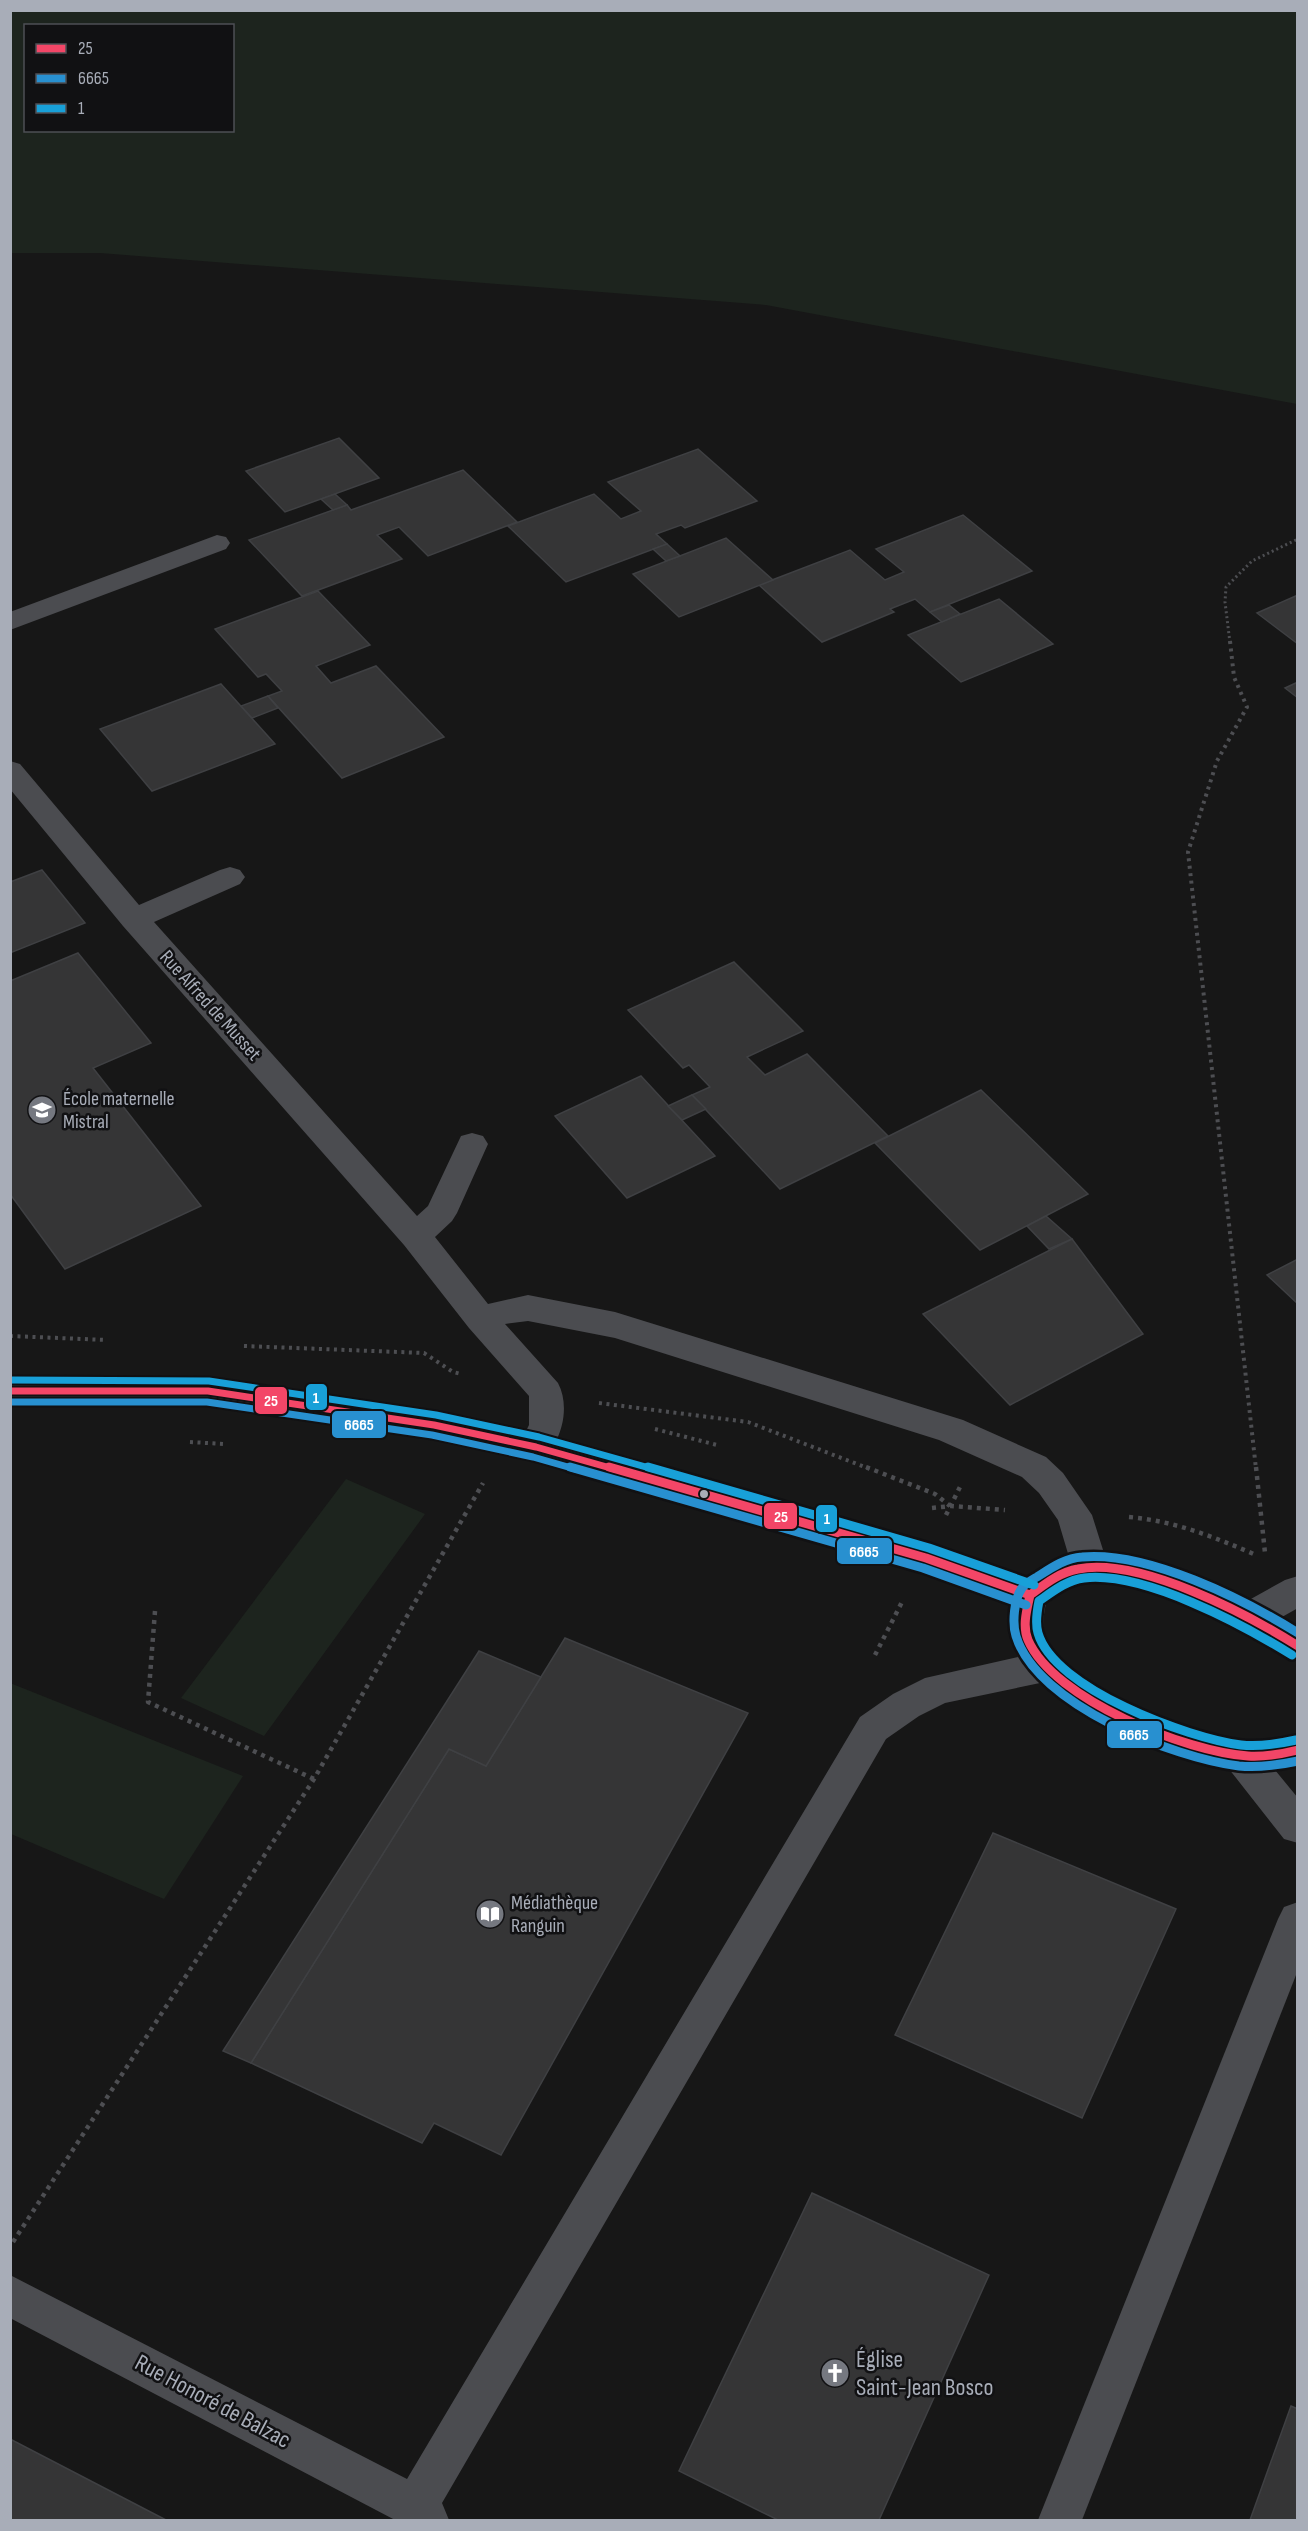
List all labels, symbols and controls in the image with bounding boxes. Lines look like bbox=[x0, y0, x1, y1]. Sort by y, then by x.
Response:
legend bbox=[24, 24, 234, 132]
text: 25 bbox=[78, 38, 93, 59]
text: 6665 bbox=[78, 68, 109, 89]
text: 1 bbox=[78, 98, 85, 119]
street label: Rue Alfred de Musset bbox=[154, 946, 266, 1066]
place label: École maternelle Mistral bbox=[63, 1087, 175, 1134]
school or university icon: École maternelle Mistral bbox=[26, 1094, 58, 1126]
line badge: 1 bbox=[305, 1383, 328, 1411]
line badge: 25 bbox=[254, 1386, 288, 1415]
text: 1 bbox=[313, 1389, 320, 1408]
text: 25 bbox=[264, 1392, 278, 1411]
line badge: 6665 bbox=[331, 1410, 387, 1439]
text: 6665 bbox=[344, 1416, 374, 1435]
unlabelled marker bbox=[698, 1488, 710, 1500]
line badge: 25 bbox=[763, 1502, 798, 1530]
line badge: 1 bbox=[815, 1504, 838, 1533]
text: 25 bbox=[774, 1508, 788, 1527]
text: 1 bbox=[824, 1510, 831, 1529]
line badge: 6665 bbox=[836, 1537, 893, 1565]
text: 6665 bbox=[849, 1543, 879, 1562]
line badge: 6665 bbox=[1106, 1720, 1163, 1749]
text: 6665 bbox=[1119, 1726, 1149, 1745]
place label: Médiathèque Ranguin bbox=[511, 1891, 598, 1938]
library icon: Médiathèque Ranguin bbox=[474, 1898, 506, 1930]
place label: Église Saint-Jean Bosco bbox=[856, 2345, 994, 2402]
street label: Rue Honoré de Balzac bbox=[130, 2348, 296, 2455]
church icon: Église Saint-Jean Bosco bbox=[819, 2357, 851, 2389]

